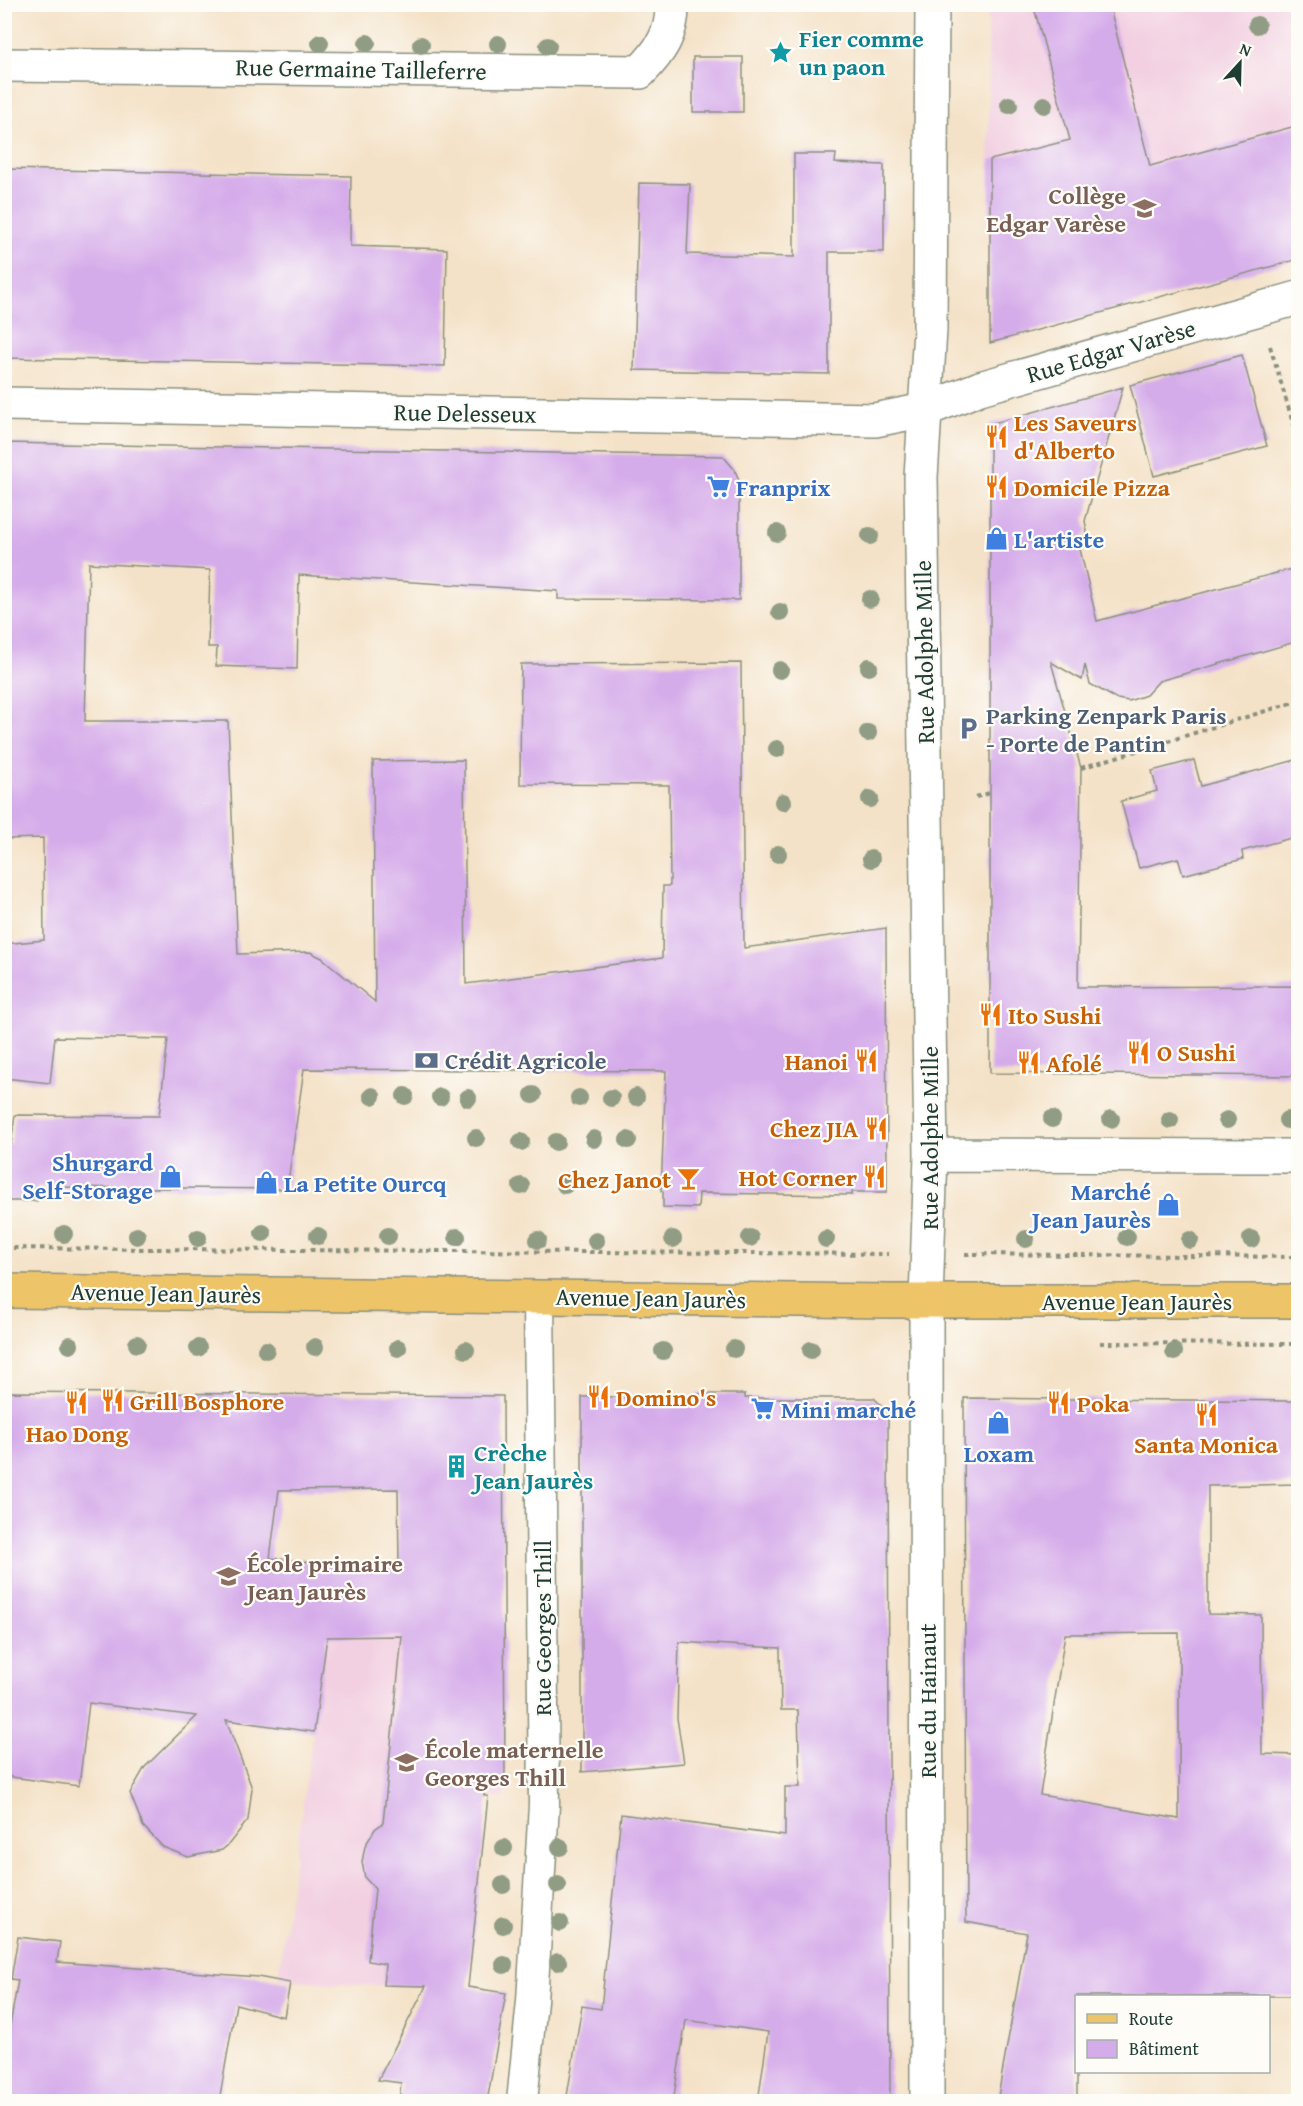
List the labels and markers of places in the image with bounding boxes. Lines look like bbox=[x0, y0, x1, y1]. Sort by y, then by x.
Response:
place label: Fier comme un paon bbox=[799, 21, 924, 84]
place icon: Fier comme un paon bbox=[768, 39, 794, 65]
place label: Collège Edgar Varèse bbox=[986, 178, 1126, 241]
school or university icon: Collège Edgar Varèse bbox=[1131, 196, 1157, 222]
place label: Les Saveurs d'Alberto bbox=[1014, 405, 1137, 468]
restaurant icon: Les Saveurs d'Alberto bbox=[983, 423, 1009, 449]
place label: Franprix bbox=[736, 470, 831, 505]
place label: Domicile Pizza bbox=[1014, 470, 1171, 505]
supermarket icon: Franprix bbox=[705, 474, 731, 500]
restaurant icon: Domicile Pizza bbox=[983, 474, 1009, 500]
place label: L'artiste bbox=[1014, 522, 1104, 557]
shop icon: L'artiste bbox=[983, 526, 1009, 552]
place label: Parking Zenpark Paris - Porte de Pantin bbox=[986, 698, 1227, 761]
parking icon: Parking Zenpark Paris - Porte de Pantin bbox=[955, 716, 981, 742]
place label: Ito Sushi bbox=[1008, 998, 1102, 1033]
restaurant icon: Ito Sushi bbox=[977, 1002, 1003, 1028]
place label: O Sushi bbox=[1157, 1035, 1236, 1070]
restaurant icon: O Sushi bbox=[1126, 1039, 1152, 1065]
place label: Crédit Agricole bbox=[445, 1043, 607, 1078]
place label: Hanoi bbox=[785, 1044, 848, 1079]
place label: Afolé bbox=[1046, 1046, 1102, 1081]
bank icon: Crédit Agricole bbox=[414, 1047, 440, 1073]
restaurant icon: Hanoi bbox=[853, 1048, 879, 1074]
restaurant icon: Afolé bbox=[1015, 1050, 1041, 1076]
place label: Chez JIA bbox=[770, 1111, 859, 1146]
restaurant icon: Chez JIA bbox=[863, 1115, 889, 1141]
place label: Shurgard Self-Storage bbox=[22, 1145, 153, 1208]
place label: Hot Corner bbox=[739, 1160, 857, 1195]
place label: Chez Janot bbox=[558, 1162, 671, 1197]
shop icon: Shurgard Self-Storage bbox=[158, 1163, 184, 1189]
restaurant icon: Hot Corner bbox=[862, 1164, 888, 1190]
place label: La Petite Ourcq bbox=[284, 1166, 447, 1201]
bar icon: Chez Janot bbox=[676, 1166, 702, 1192]
shop icon: La Petite Ourcq bbox=[253, 1170, 279, 1196]
place label: Marché Jean Jaurès bbox=[1028, 1174, 1151, 1237]
shop icon: Marché Jean Jaurès bbox=[1156, 1192, 1182, 1218]
place label: Domino's bbox=[616, 1380, 716, 1415]
place label: Grill Bosphore bbox=[130, 1384, 284, 1419]
restaurant icon: Domino's bbox=[585, 1384, 611, 1410]
place label: Poka bbox=[1077, 1386, 1130, 1421]
restaurant icon: Grill Bosphore bbox=[99, 1388, 125, 1414]
restaurant icon: Hao Dong bbox=[64, 1390, 90, 1416]
restaurant icon: Poka bbox=[1046, 1390, 1072, 1416]
place label: Mini marché bbox=[781, 1392, 916, 1427]
supermarket icon: Mini marché bbox=[750, 1396, 776, 1422]
restaurant icon: Santa Monica bbox=[1193, 1401, 1219, 1427]
shop icon: Loxam bbox=[986, 1410, 1012, 1436]
place label: Hao Dong bbox=[26, 1416, 128, 1451]
place label: Santa Monica bbox=[1134, 1427, 1279, 1462]
place label: Crèche Jean Jaurès bbox=[470, 1435, 593, 1498]
place label: Loxam bbox=[964, 1436, 1035, 1471]
building icon: Crèche Jean Jaurès bbox=[443, 1453, 469, 1479]
place label: École primaire Jean Jaurès bbox=[243, 1546, 403, 1609]
school or university icon: École primaire Jean Jaurès bbox=[216, 1564, 242, 1590]
place label: École maternelle Georges Thill bbox=[425, 1732, 604, 1795]
school or university icon: École maternelle Georges Thill bbox=[394, 1750, 420, 1776]

